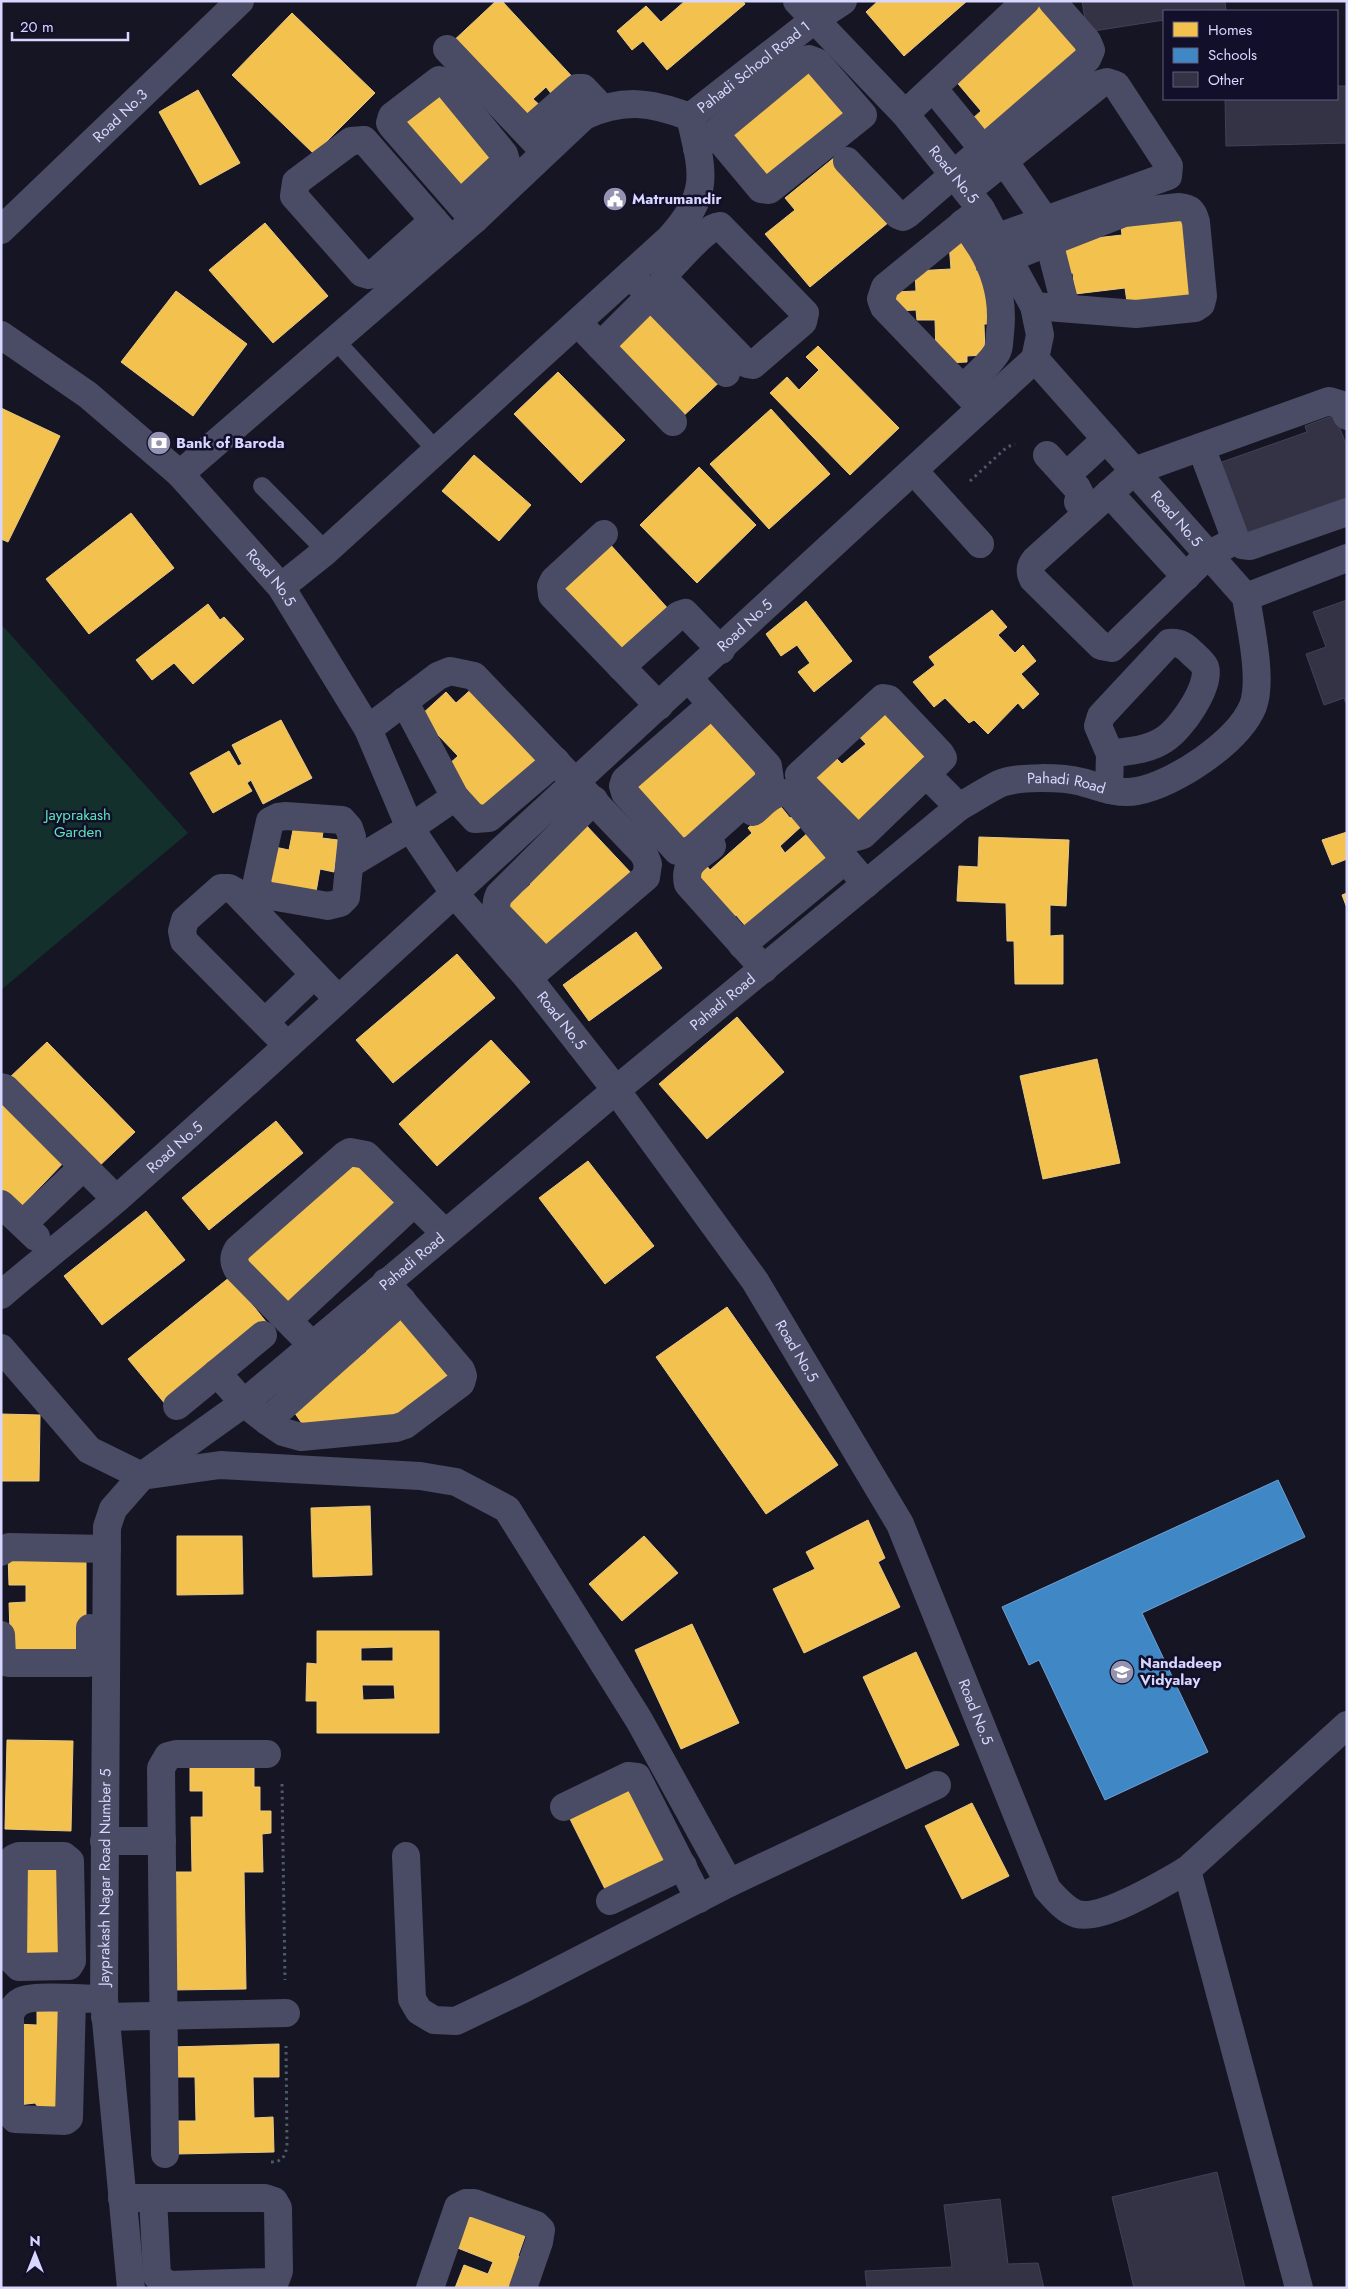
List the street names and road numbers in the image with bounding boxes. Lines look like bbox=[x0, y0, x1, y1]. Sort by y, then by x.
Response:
street label: Pahadi School Road 1 bbox=[693, 16, 815, 118]
street label: Road No.3 bbox=[88, 84, 153, 148]
street label: Road No.5 bbox=[923, 141, 984, 208]
street label: Road No.5 bbox=[1145, 486, 1208, 552]
street label: Road No.5 bbox=[241, 544, 301, 611]
street label: Road No.5 bbox=[712, 594, 778, 657]
street label: Pahadi Road bbox=[1026, 767, 1108, 800]
street label: Pahadi Road bbox=[685, 968, 760, 1036]
street label: Road No.5 bbox=[532, 987, 591, 1055]
street label: Road No.5 bbox=[142, 1116, 208, 1179]
street label: Pahadi Road bbox=[374, 1228, 449, 1296]
street label: Road No.5 bbox=[770, 1316, 824, 1386]
street label: Road No.5 bbox=[953, 1676, 999, 1748]
street label: Jayprakash Nagar Road Number 5 bbox=[93, 1768, 116, 1988]

